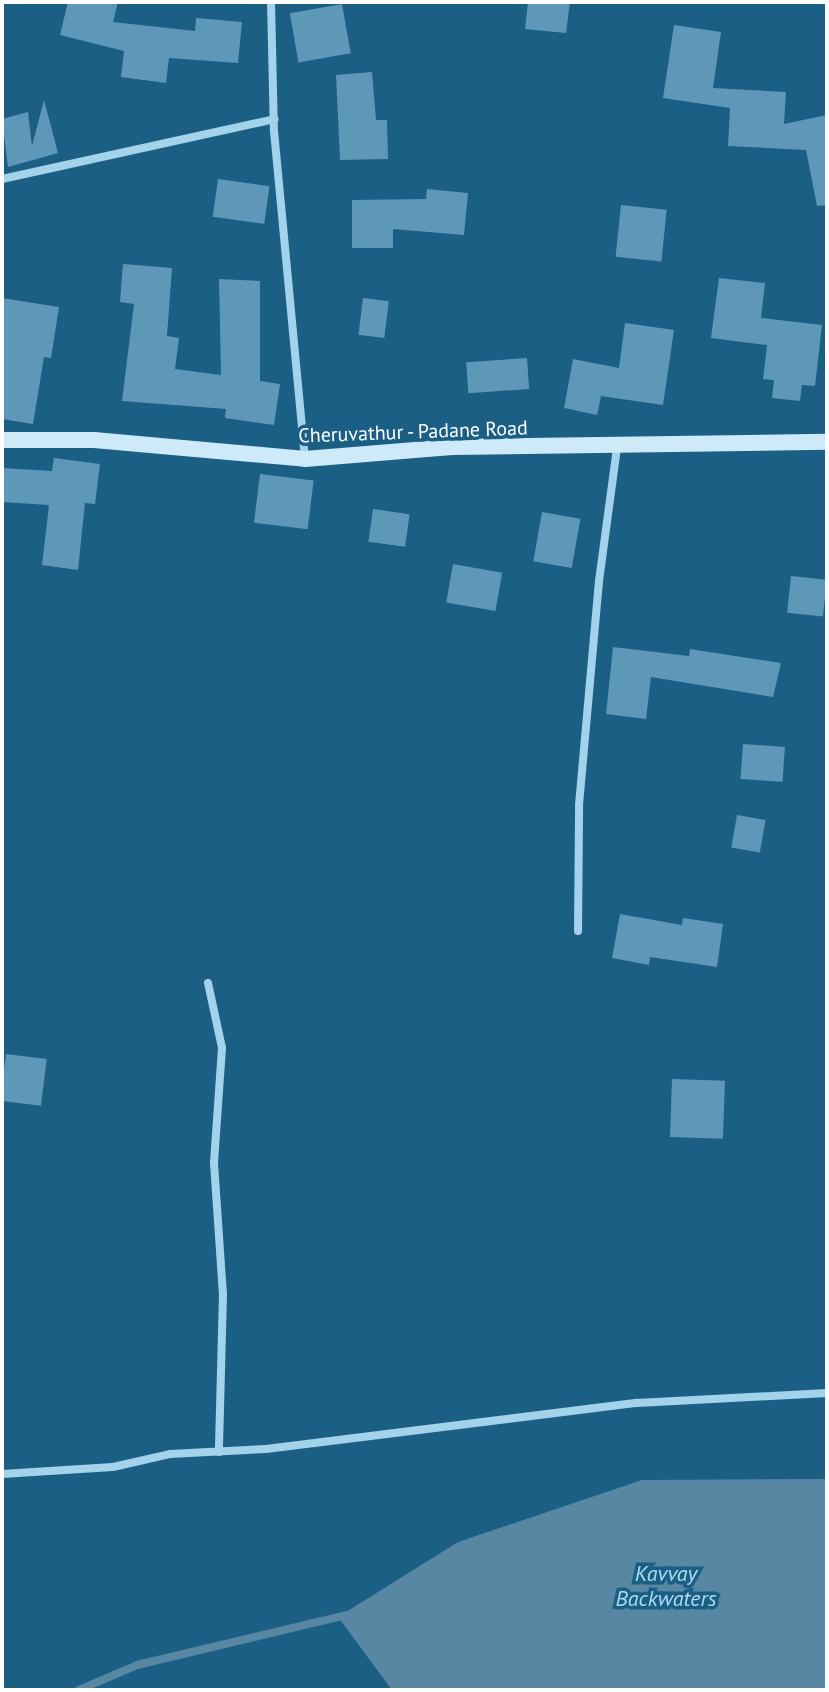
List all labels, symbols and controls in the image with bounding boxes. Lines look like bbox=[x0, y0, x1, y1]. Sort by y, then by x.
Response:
street label: Cheruvathur - Padane Road bbox=[296, 416, 530, 448]
water label: Kavvay Backwaters bbox=[616, 1560, 716, 1612]

